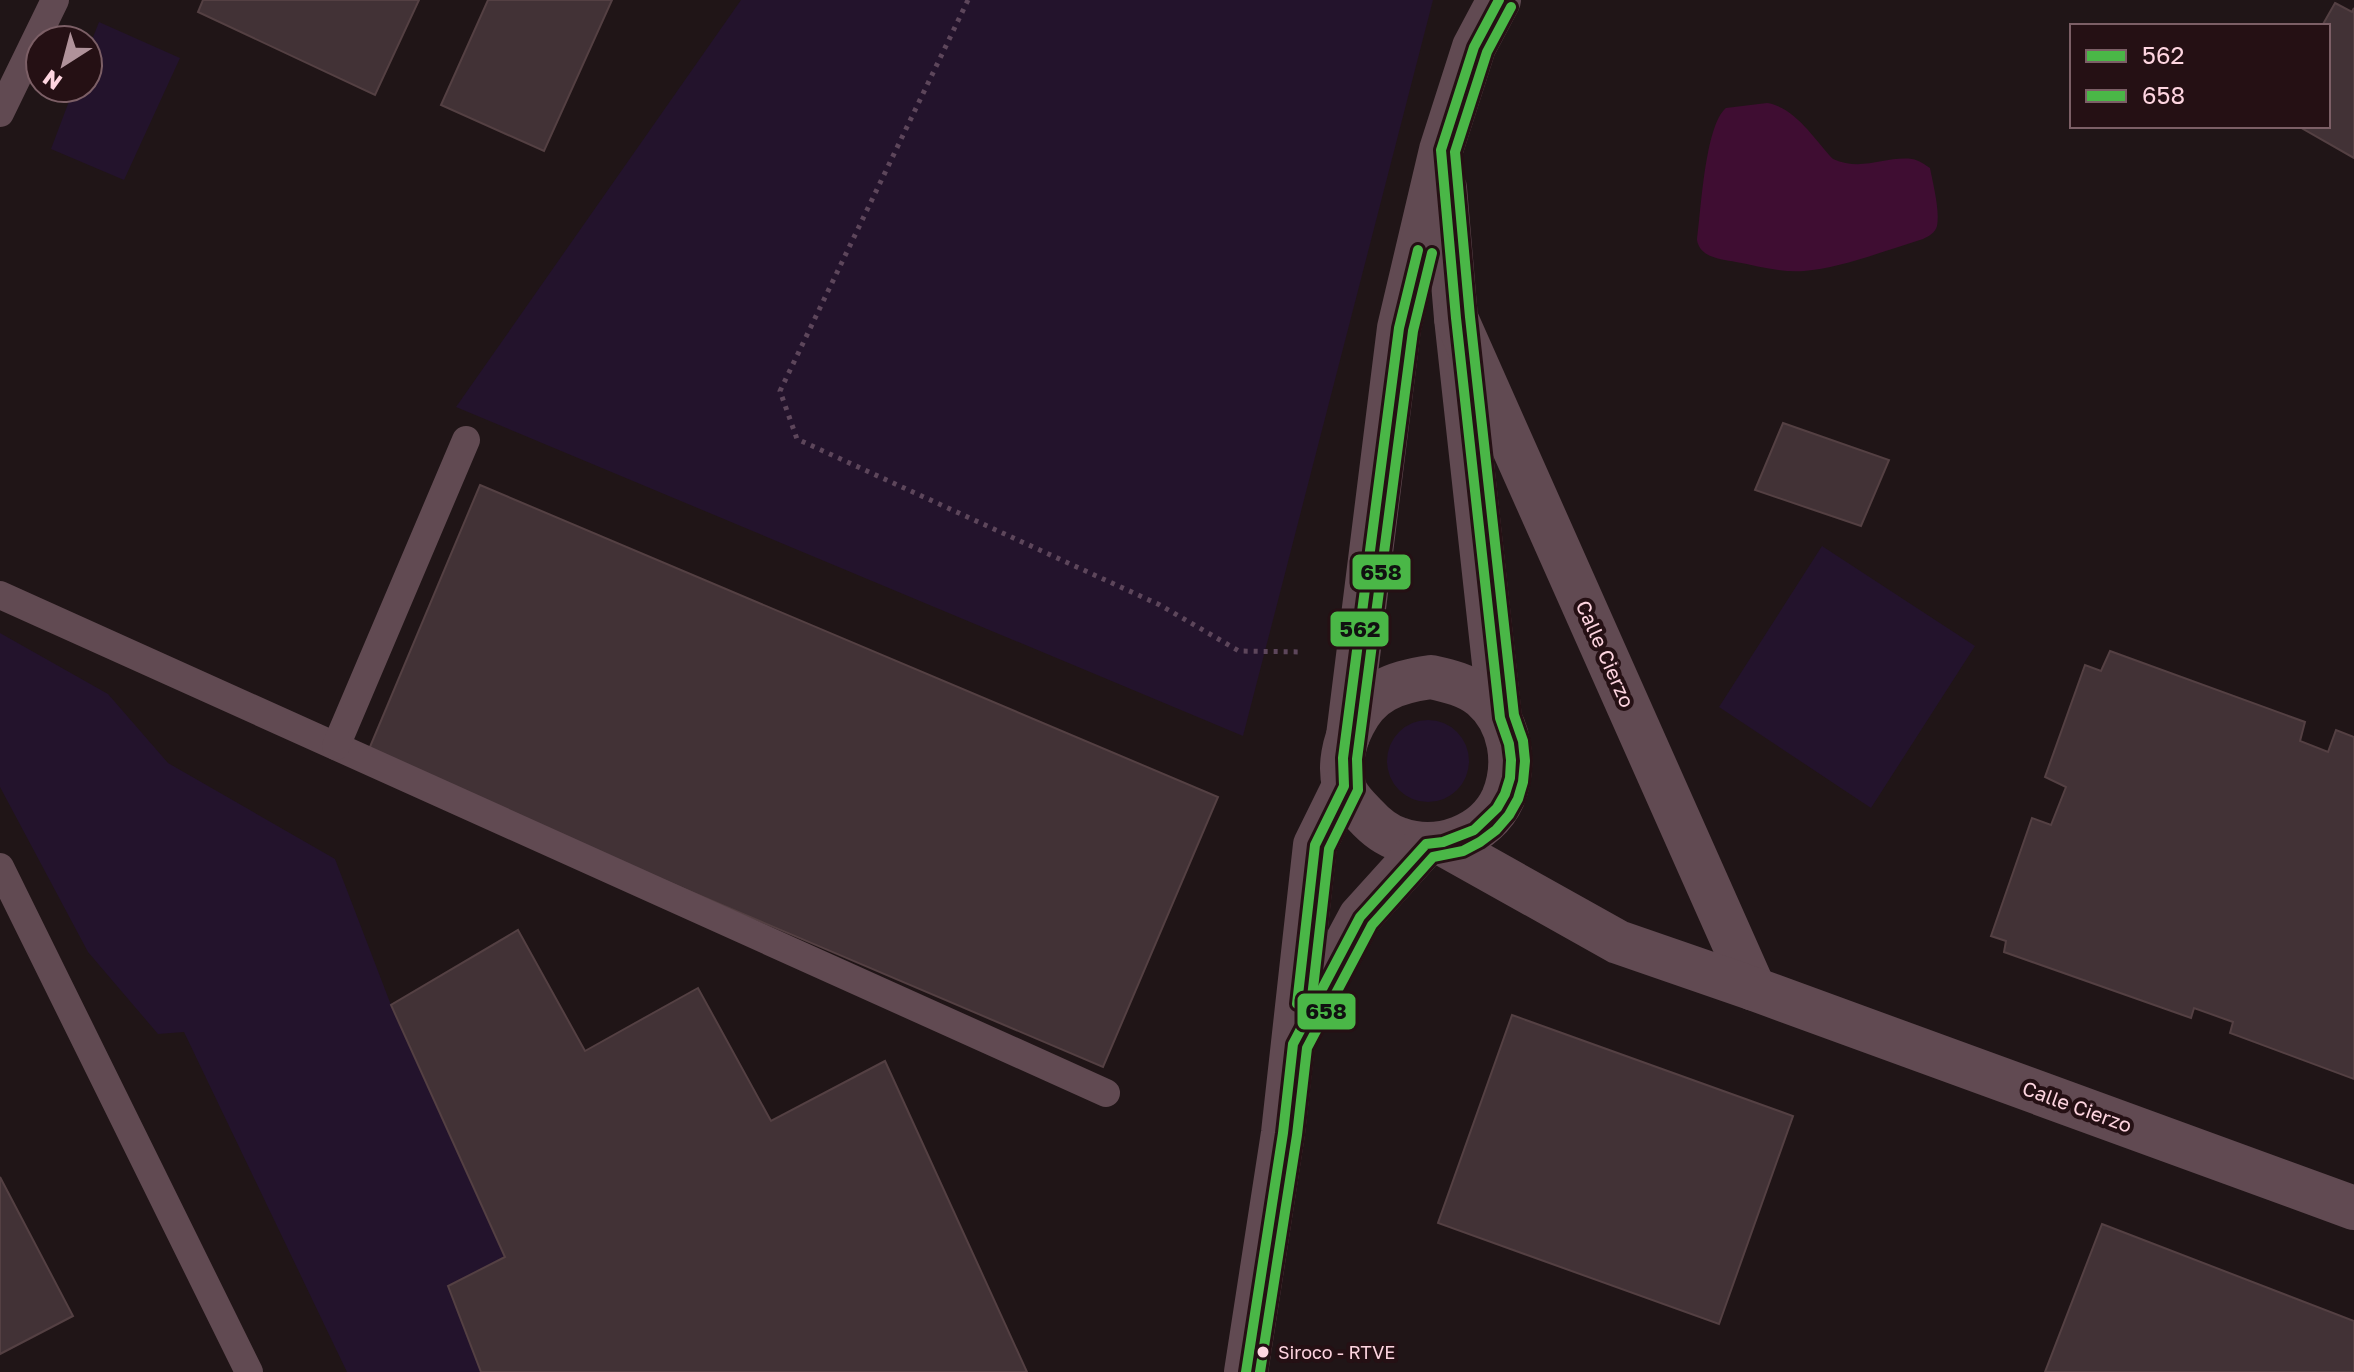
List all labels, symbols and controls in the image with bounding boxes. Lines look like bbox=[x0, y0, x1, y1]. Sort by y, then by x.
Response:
north arrow bbox=[24, 24, 104, 104]
legend bbox=[2070, 24, 2330, 128]
text: 562 bbox=[2142, 40, 2184, 69]
text: N bbox=[37, 65, 67, 96]
text: 658 bbox=[2142, 80, 2185, 109]
line badge: 658 bbox=[1351, 553, 1412, 591]
text: 658 bbox=[1360, 558, 1402, 585]
street label: Calle Cierzo bbox=[1572, 596, 1640, 711]
line badge: 562 bbox=[1329, 610, 1390, 648]
text: 562 bbox=[1340, 615, 1380, 642]
line badge: 658 bbox=[1296, 992, 1357, 1031]
text: 658 bbox=[1305, 997, 1347, 1024]
street label: Calle Cierzo bbox=[2019, 1075, 2135, 1137]
place label: Siroco - RTVE bbox=[1278, 1341, 1395, 1363]
marker: Siroco - RTVE bbox=[1255, 1344, 1271, 1360]

